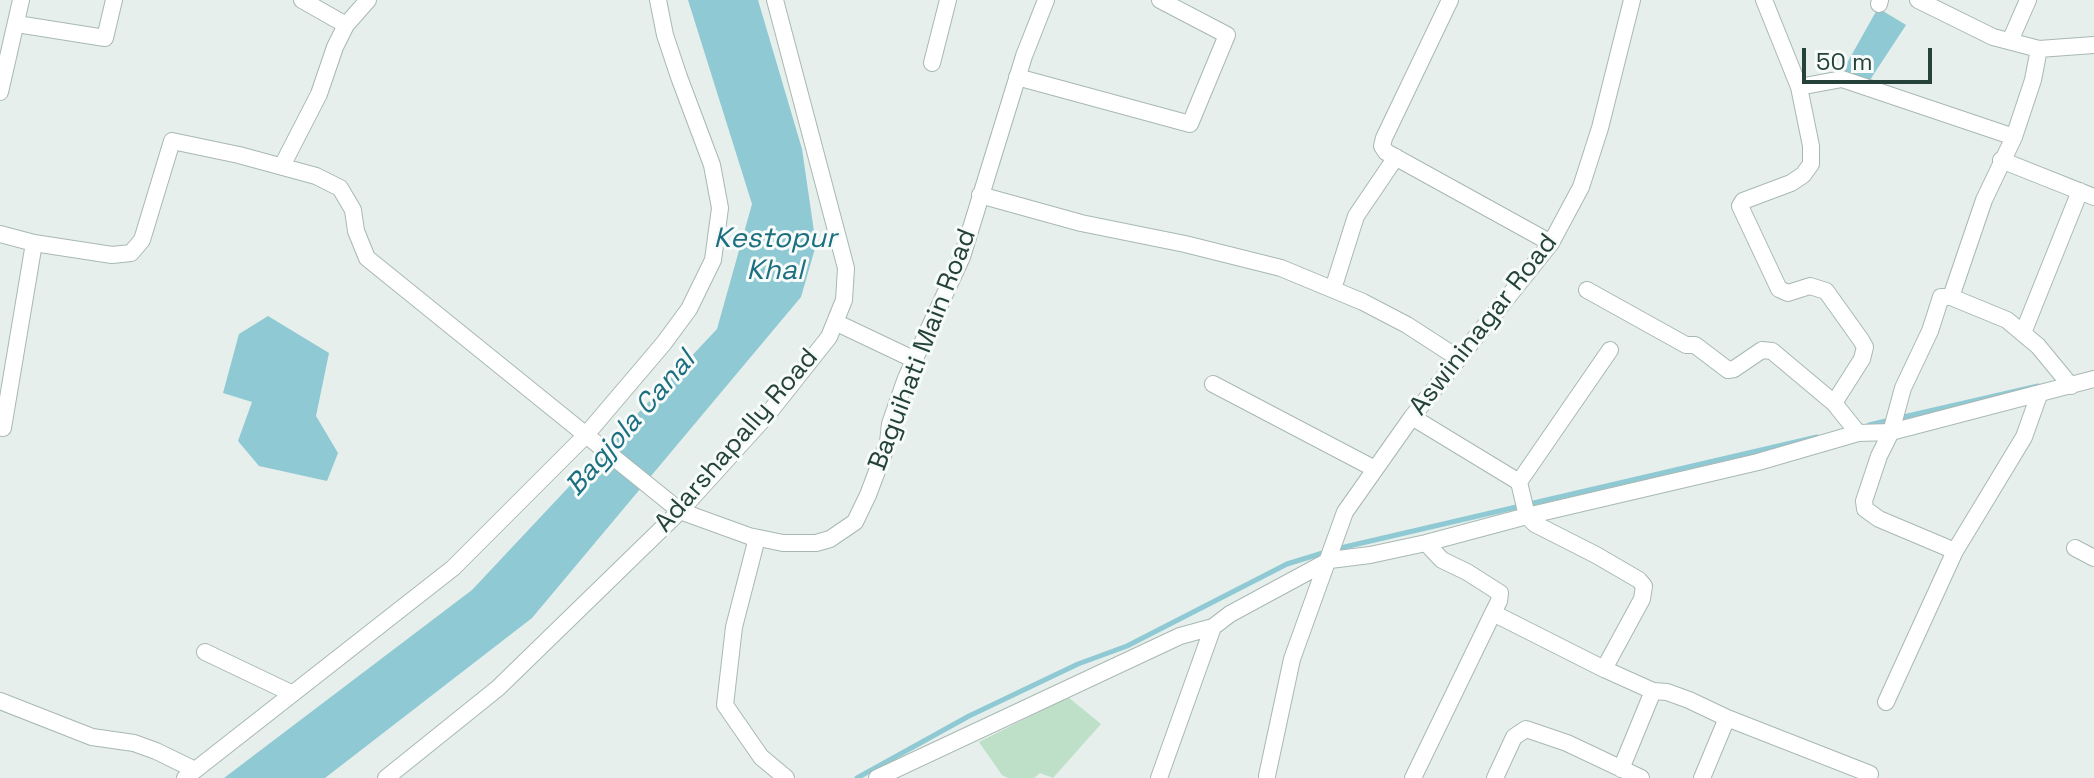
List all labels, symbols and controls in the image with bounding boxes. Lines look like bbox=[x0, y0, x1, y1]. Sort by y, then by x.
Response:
scale bar bbox=[1806, 32, 1936, 82]
text: 50 m bbox=[1816, 46, 1873, 77]
water label: Kestopur Khal bbox=[714, 222, 836, 288]
street label: Baguihati Main Road bbox=[863, 225, 983, 475]
street label: Aswininagar Road bbox=[1403, 228, 1565, 422]
street label: Adarshapally Road bbox=[649, 343, 825, 539]
water label: Bagjola Canal bbox=[559, 345, 703, 503]

